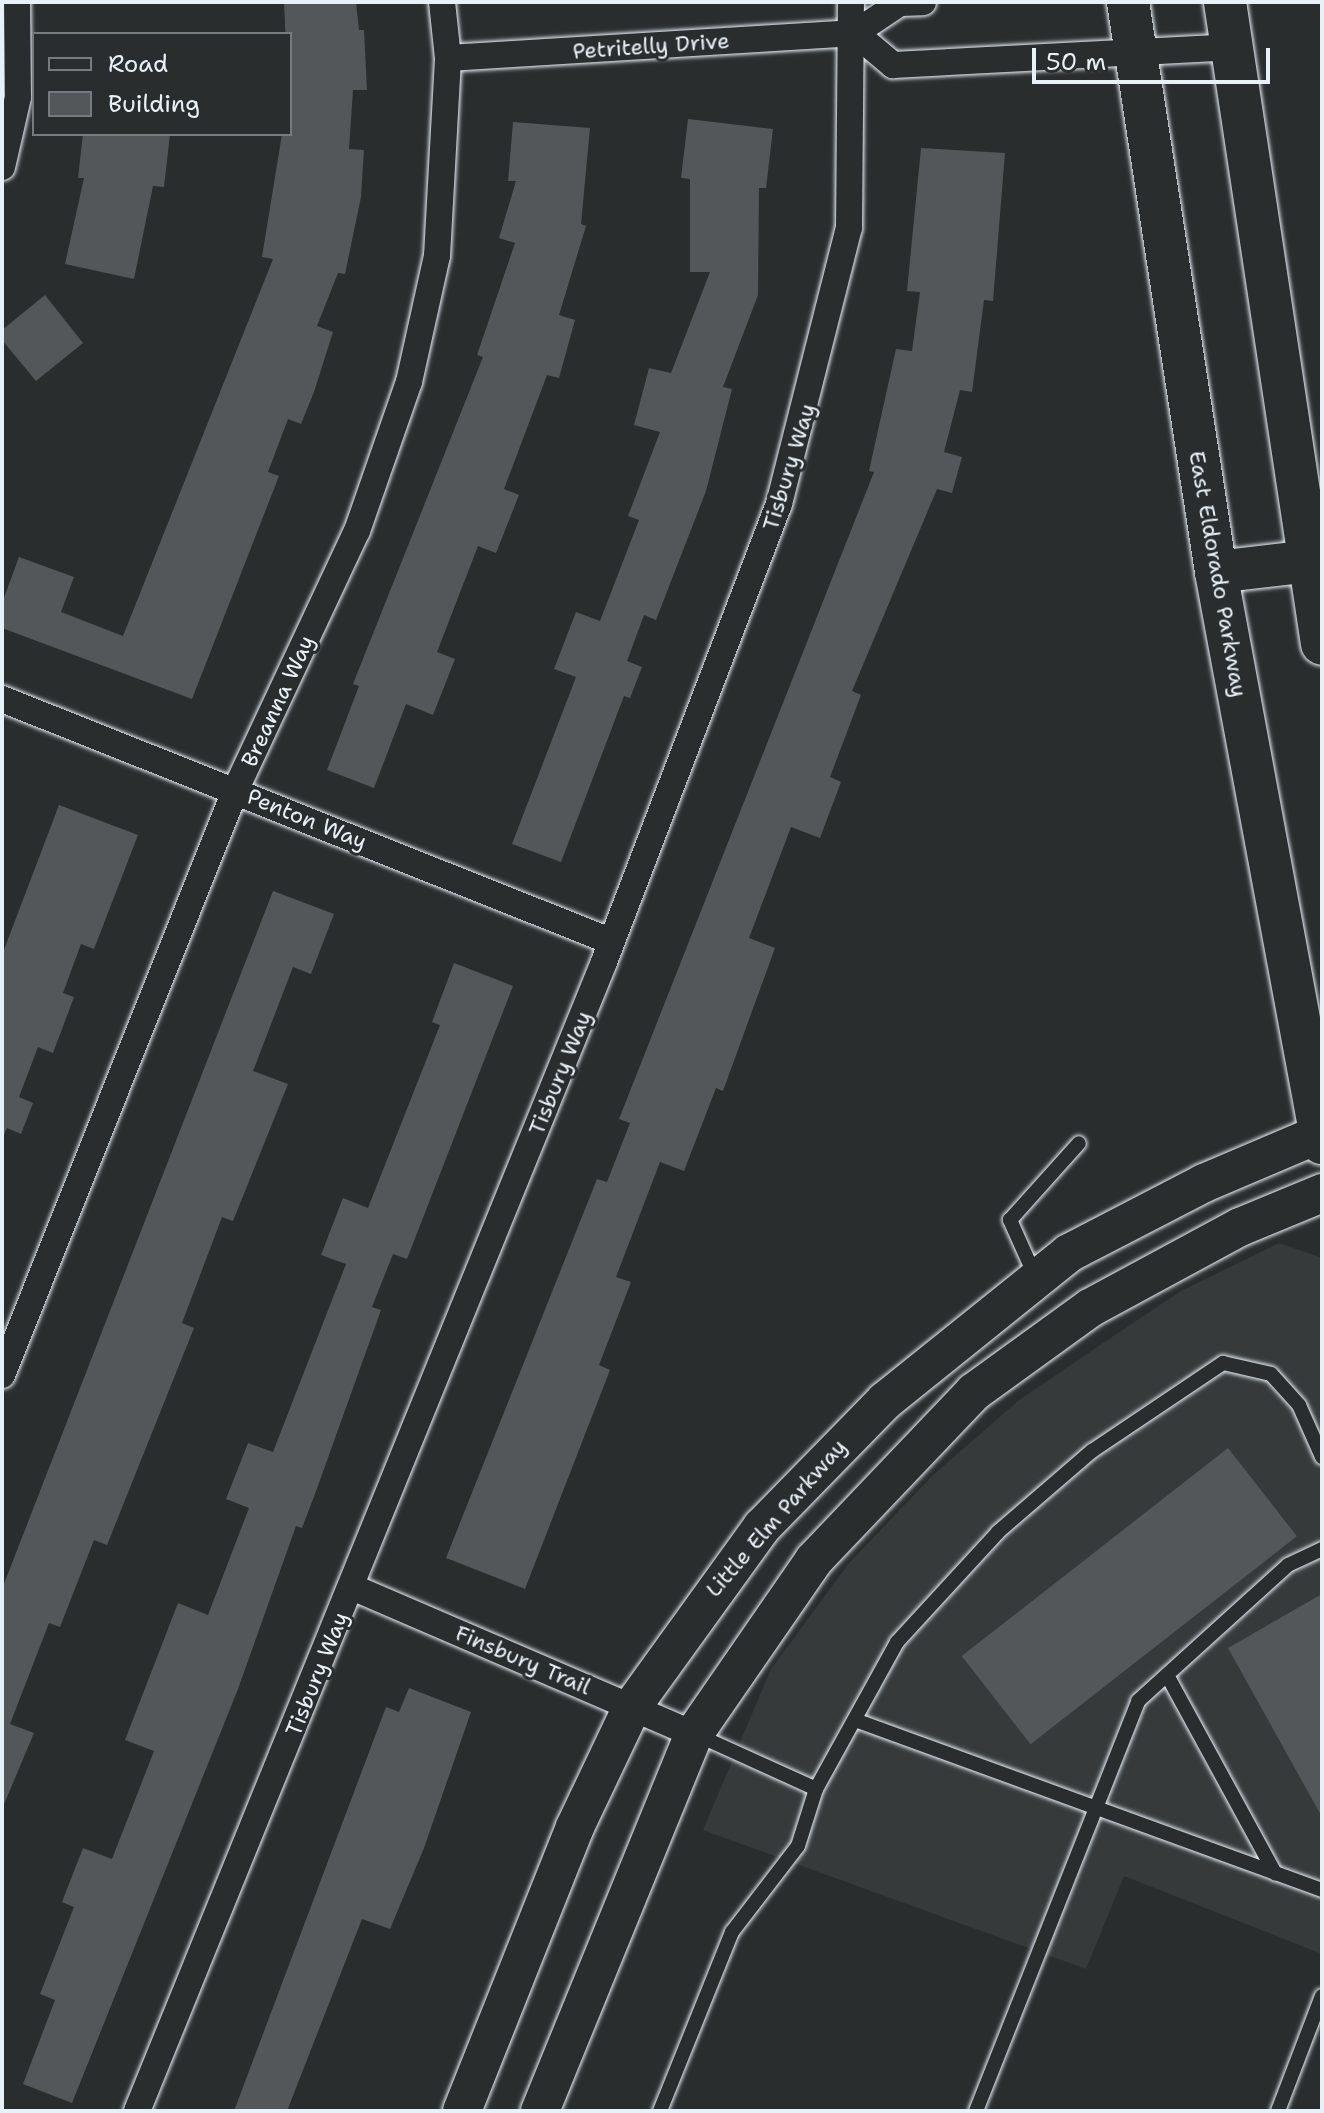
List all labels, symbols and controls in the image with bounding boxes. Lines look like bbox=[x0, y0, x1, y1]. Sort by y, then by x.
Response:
street label: Petritelly Drive bbox=[572, 27, 730, 65]
legend bbox=[32, 32, 292, 136]
scale bar bbox=[1036, 32, 1274, 82]
text: 50 m bbox=[1046, 46, 1106, 78]
text: Road bbox=[108, 48, 168, 80]
text: Building bbox=[108, 88, 200, 120]
street label: Tisbury Way bbox=[757, 400, 821, 534]
street label: East Eldorado Parkway bbox=[1183, 449, 1253, 699]
street label: Breanna Way bbox=[236, 631, 320, 771]
street label: Penton Way bbox=[243, 783, 371, 855]
street label: Tisbury Way bbox=[523, 1007, 597, 1139]
street label: Little Elm Parkway bbox=[700, 1434, 852, 1602]
street label: Tisbury Way bbox=[280, 1608, 354, 1740]
street label: Finsbury Trail bbox=[451, 1620, 595, 1700]

